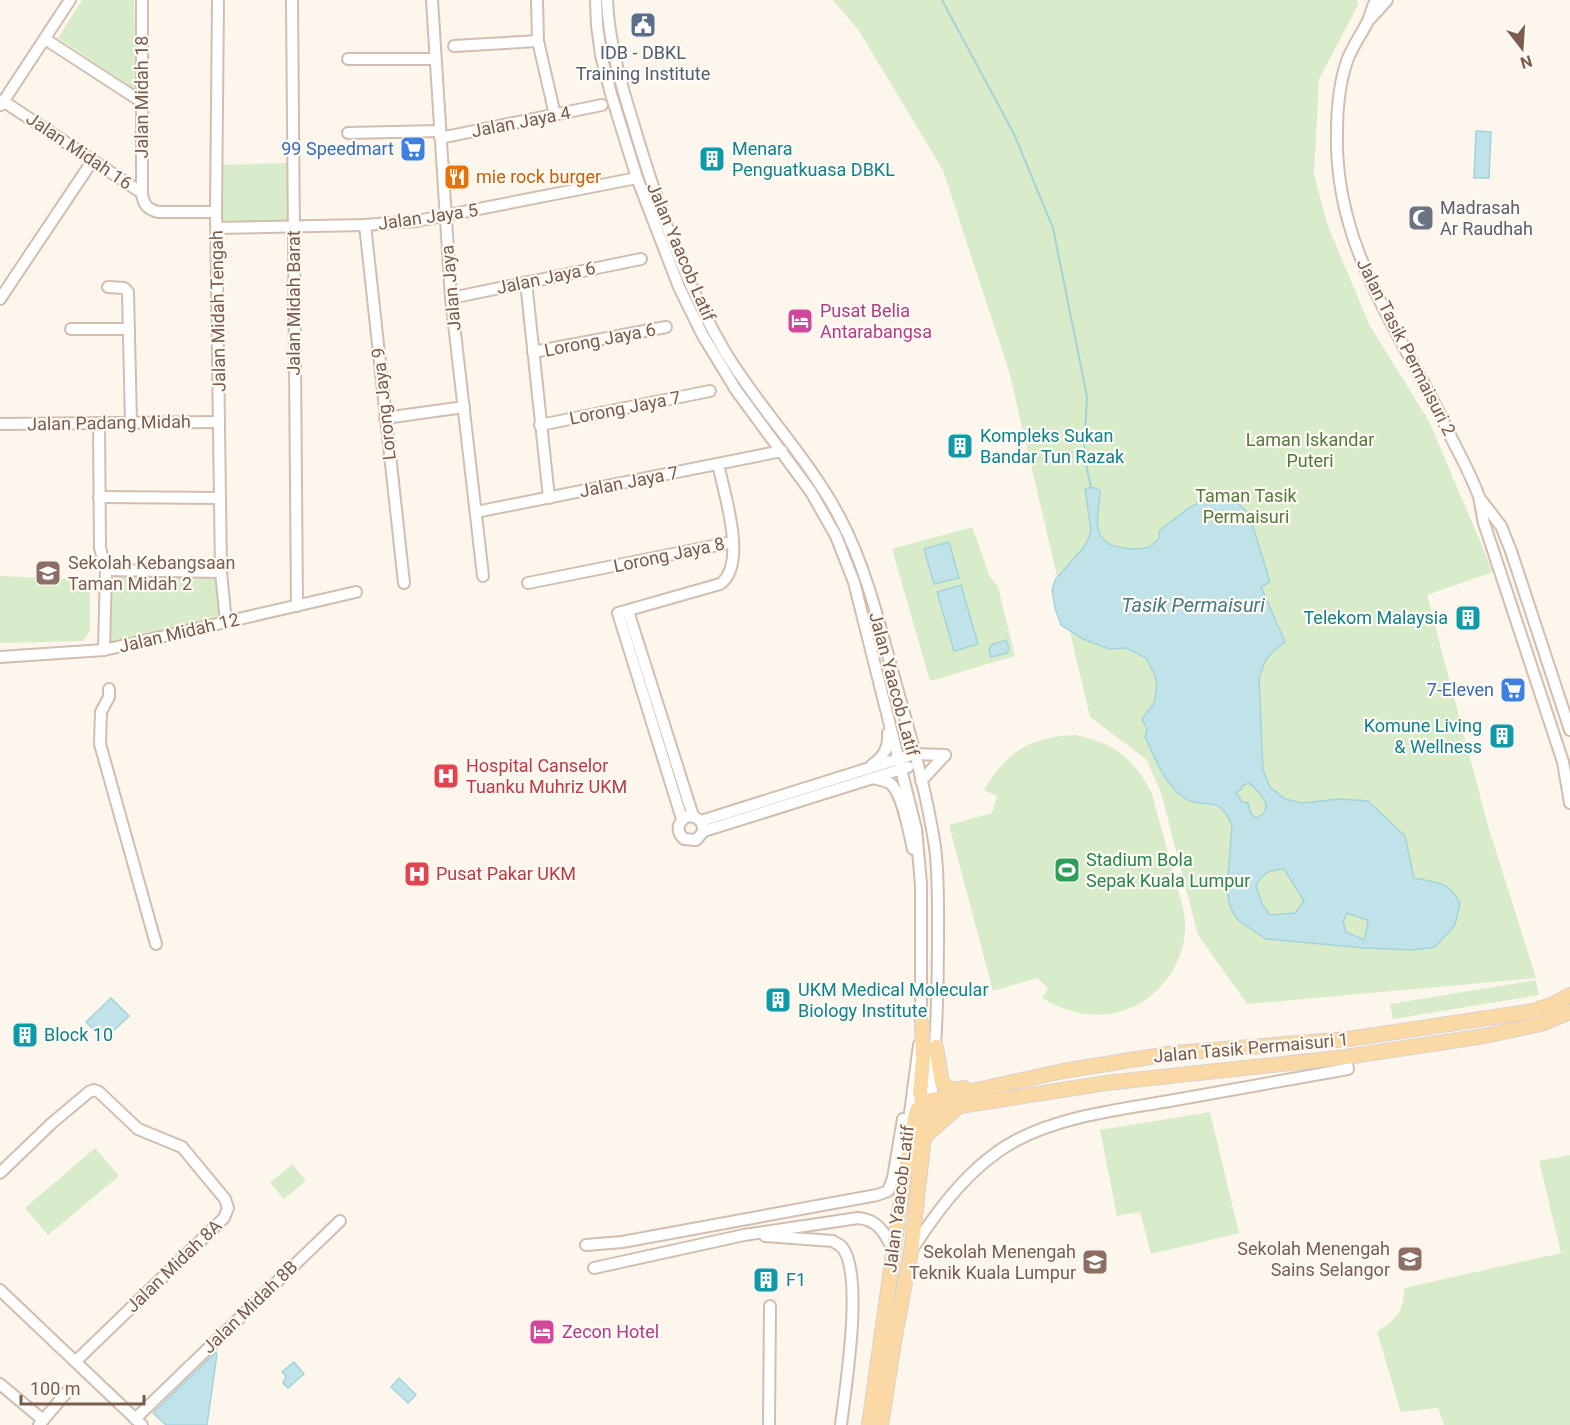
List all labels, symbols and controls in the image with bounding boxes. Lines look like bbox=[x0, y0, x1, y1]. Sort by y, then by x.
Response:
public building icon: IDB - DBKL Training Institute bbox=[628, 10, 658, 40]
north arrow bbox=[1492, 18, 1552, 78]
street label: Jalan Midah 18 bbox=[131, 36, 152, 158]
place label: IDB - DBKL Training Institute bbox=[576, 42, 710, 84]
text: N bbox=[1518, 51, 1534, 73]
street label: Jalan Jaya 4 bbox=[469, 102, 572, 141]
street label: Jalan Midah 16 bbox=[22, 108, 136, 194]
supermarket icon: 99 Speedmart bbox=[398, 134, 428, 164]
place label: 99 Speedmart bbox=[281, 138, 394, 159]
place label: Menara Penguatkuasa DBKL bbox=[732, 138, 895, 180]
building icon: Menara Penguatkuasa DBKL bbox=[697, 144, 727, 174]
restaurant icon: mie rock burger bbox=[442, 162, 472, 192]
place label: mie rock burger bbox=[476, 166, 601, 187]
street label: Jalan Yaacob Latif bbox=[643, 179, 720, 325]
place label: Madrasah Ar Raudhah bbox=[1440, 197, 1533, 239]
street label: Jalan Jaya 5 bbox=[377, 199, 479, 234]
mosque icon: Madrasah Ar Raudhah bbox=[1406, 203, 1436, 233]
street label: Jalan Midah Tengah bbox=[206, 230, 229, 392]
street label: Jalan Midah Barat bbox=[283, 230, 304, 376]
street label: Jalan Jaya bbox=[436, 244, 465, 332]
street label: Jalan Tasik Permaisuri 2 bbox=[1353, 255, 1460, 439]
street label: Jalan Jaya 6 bbox=[494, 257, 597, 298]
place label: Pusat Belia Antarabangsa bbox=[820, 300, 932, 342]
hotel icon: Pusat Belia Antarabangsa bbox=[785, 306, 815, 336]
street label: Lorong Jaya 6 bbox=[542, 318, 657, 361]
street label: Lorong Jaya 9 bbox=[367, 347, 400, 461]
street label: Lorong Jaya 7 bbox=[567, 386, 682, 429]
street label: Jalan Padang Midah bbox=[27, 411, 191, 434]
place label: Kompleks Sukan Bandar Tun Razak bbox=[980, 425, 1125, 467]
park label: Laman Iskandar Puteri bbox=[1246, 429, 1374, 471]
building icon: Kompleks Sukan Bandar Tun Razak bbox=[945, 431, 975, 461]
street label: Jalan Jaya 7 bbox=[577, 462, 680, 501]
park label: Taman Tasik Permaisuri bbox=[1195, 485, 1298, 527]
street label: Lorong Jaya 8 bbox=[611, 532, 726, 577]
place label: Sekolah Kebangsaan Taman Midah 2 bbox=[68, 552, 236, 594]
school or university icon: Sekolah Kebangsaan Taman Midah 2 bbox=[33, 558, 63, 588]
water label: Tasik Permaisuri bbox=[1121, 593, 1265, 617]
building icon: Telekom Malaysia bbox=[1453, 603, 1483, 633]
place label: Telekom Malaysia bbox=[1304, 607, 1448, 628]
street label: Jalan Midah 12 bbox=[117, 608, 241, 657]
street label: Jalan Yaacob Latif bbox=[865, 610, 924, 759]
supermarket icon: 7-Eleven bbox=[1498, 675, 1528, 705]
place label: 7-Eleven bbox=[1427, 679, 1494, 700]
place label: Komune Living & Wellness bbox=[1364, 715, 1482, 757]
building icon: Komune Living & Wellness bbox=[1487, 721, 1517, 751]
place label: Hospital Canselor Tuanku Muhriz UKM bbox=[466, 755, 627, 797]
hospital icon: Hospital Canselor Tuanku Muhriz UKM bbox=[431, 761, 461, 791]
place label: Stadium Bola Sepak Kuala Lumpur bbox=[1086, 849, 1250, 891]
sports icon: Stadium Bola Sepak Kuala Lumpur bbox=[1052, 855, 1082, 885]
hospital icon: Pusat Pakar UKM bbox=[402, 859, 432, 889]
place label: Pusat Pakar UKM bbox=[436, 863, 576, 884]
place label: UKM Medical Molecular Biology Institute bbox=[798, 979, 989, 1021]
building icon: UKM Medical Molecular Biology Institute bbox=[763, 985, 793, 1015]
building icon: Block 10 bbox=[10, 1020, 40, 1050]
place label: Block 10 bbox=[44, 1024, 113, 1045]
street label: Jalan Tasik Permaisuri 1 bbox=[1152, 1029, 1349, 1066]
street label: Jalan Yaacob Latif bbox=[879, 1123, 918, 1274]
street label: Jalan Midah 8A bbox=[122, 1215, 226, 1316]
place label: Sekolah Menengah Sains Selangor bbox=[1237, 1238, 1390, 1280]
place label: Sekolah Menengah Teknik Kuala Lumpur bbox=[909, 1241, 1076, 1283]
school or university icon: Sekolah Menengah Sains Selangor bbox=[1395, 1244, 1425, 1274]
school or university icon: Sekolah Menengah Teknik Kuala Lumpur bbox=[1080, 1247, 1110, 1277]
street label: Jalan Midah 8B bbox=[198, 1256, 302, 1357]
building icon: F1 bbox=[751, 1265, 781, 1295]
place label: F1 bbox=[786, 1269, 806, 1290]
hotel icon: Zecon Hotel bbox=[527, 1317, 557, 1347]
place label: Zecon Hotel bbox=[562, 1321, 659, 1342]
scale bar bbox=[21, 1368, 144, 1406]
text: 100 m bbox=[30, 1378, 81, 1399]

